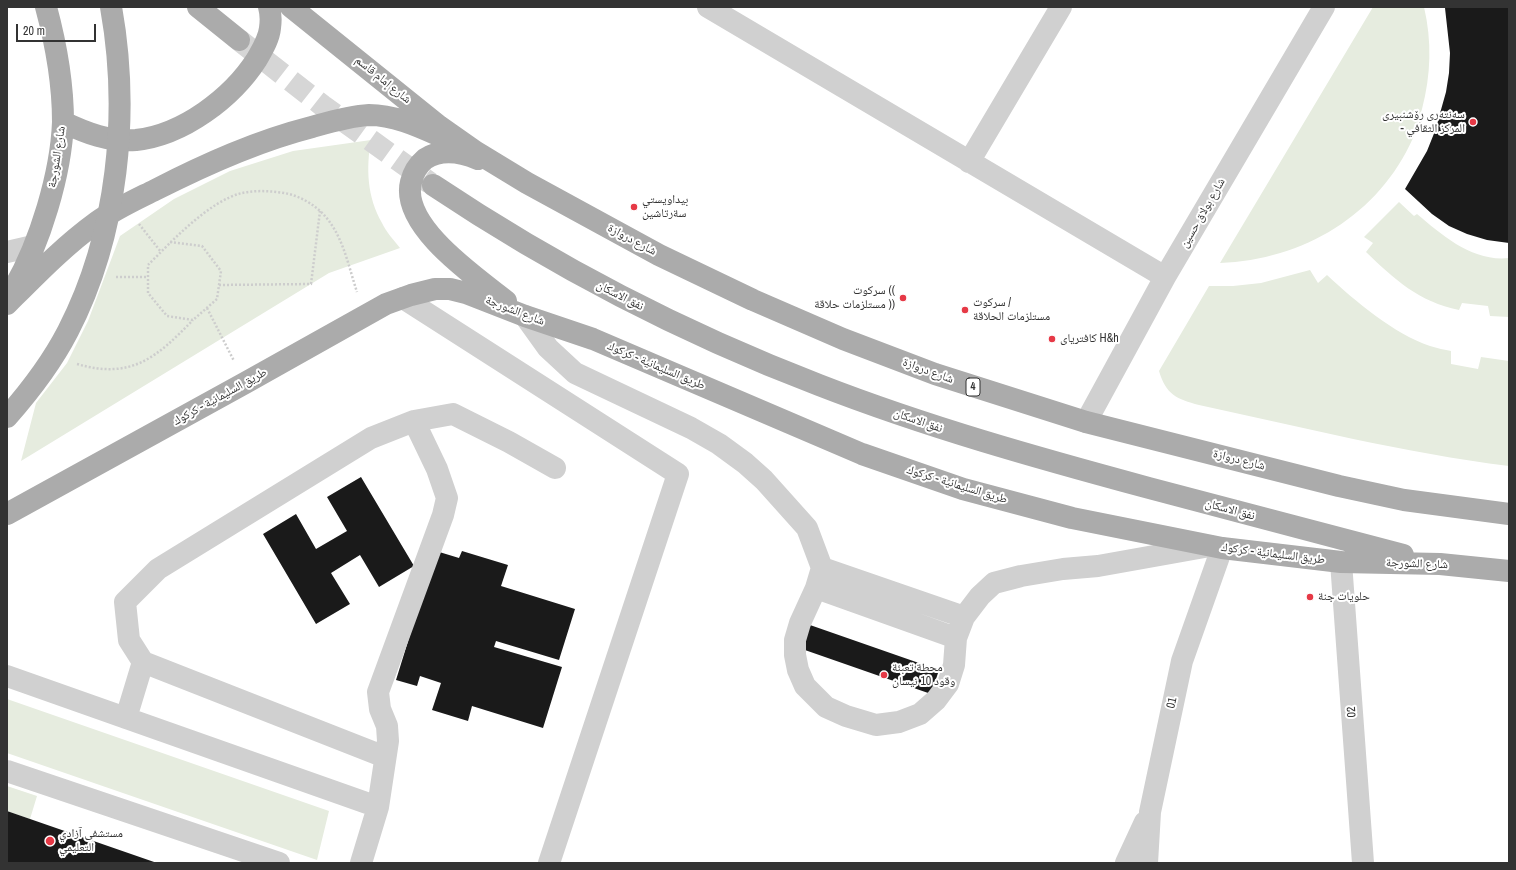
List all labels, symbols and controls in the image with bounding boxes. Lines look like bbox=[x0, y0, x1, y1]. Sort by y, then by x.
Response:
scale bar bbox=[18, 16, 98, 42]
text: 20 m bbox=[23, 23, 45, 39]
street label: شارع إمام قاسم bbox=[352, 53, 414, 107]
place label: سەنتەری ڕۆشنبیری - المرکز الثقافي bbox=[1382, 108, 1465, 136]
marker: سەنتەری ڕۆشنبیری - المرکز الثقافي bbox=[1468, 117, 1478, 127]
street label: شارع الشورجة bbox=[45, 125, 69, 189]
street label: شارع بولاق حسين bbox=[1177, 176, 1229, 250]
place label: بيداويستي سةرتاشين bbox=[642, 193, 688, 221]
marker: بيداويستي سةرتاشين bbox=[629, 202, 639, 212]
street label: شارع دروازة bbox=[605, 221, 659, 259]
street label: نفق الاسكان bbox=[594, 278, 646, 314]
place label: سركوت (( مستلزمات حلاقة )) bbox=[814, 284, 895, 312]
street label: شارع الشورجة bbox=[483, 293, 547, 329]
marker: سركوت (( مستلزمات حلاقة )) bbox=[898, 293, 908, 303]
place label: سركوت / مستلزمات الحلاقة bbox=[973, 296, 1050, 324]
marker: سركوت / مستلزمات الحلاقة bbox=[960, 305, 970, 315]
place label: کافتریای H&h bbox=[1060, 332, 1119, 346]
marker: کافتریای H&h bbox=[1047, 334, 1057, 344]
street label: طريق السليمانية - كركوك bbox=[605, 339, 707, 393]
street label: شارع دروازة bbox=[901, 355, 955, 387]
street label: طريق السليمانية - كركوك bbox=[171, 365, 269, 429]
road number: 4 bbox=[966, 378, 980, 396]
street label: نفق الاسكان bbox=[892, 406, 944, 436]
street label: شارع دروازة bbox=[1211, 447, 1267, 473]
street label: طريق السليمانية - كركوك bbox=[905, 463, 1009, 507]
street label: نفق الاسكان bbox=[1204, 496, 1256, 524]
street label: طريق السليمانية - كركوك bbox=[1220, 540, 1326, 568]
street label: شارع الشورجة bbox=[1386, 556, 1448, 572]
place label: حلویات جنة bbox=[1318, 590, 1370, 604]
marker: حلویات جنة bbox=[1305, 592, 1315, 602]
place label: محطة تعبئة وقود 10 نيسان bbox=[892, 661, 955, 689]
marker: محطة تعبئة وقود 10 نيسان bbox=[879, 670, 889, 680]
street label: 01 bbox=[1164, 696, 1180, 710]
street label: 02 bbox=[1344, 706, 1360, 718]
place label: مستشفى آزادي التعليمي bbox=[59, 827, 123, 855]
marker: مستشفى آزادي التعليمي bbox=[44, 835, 56, 847]

